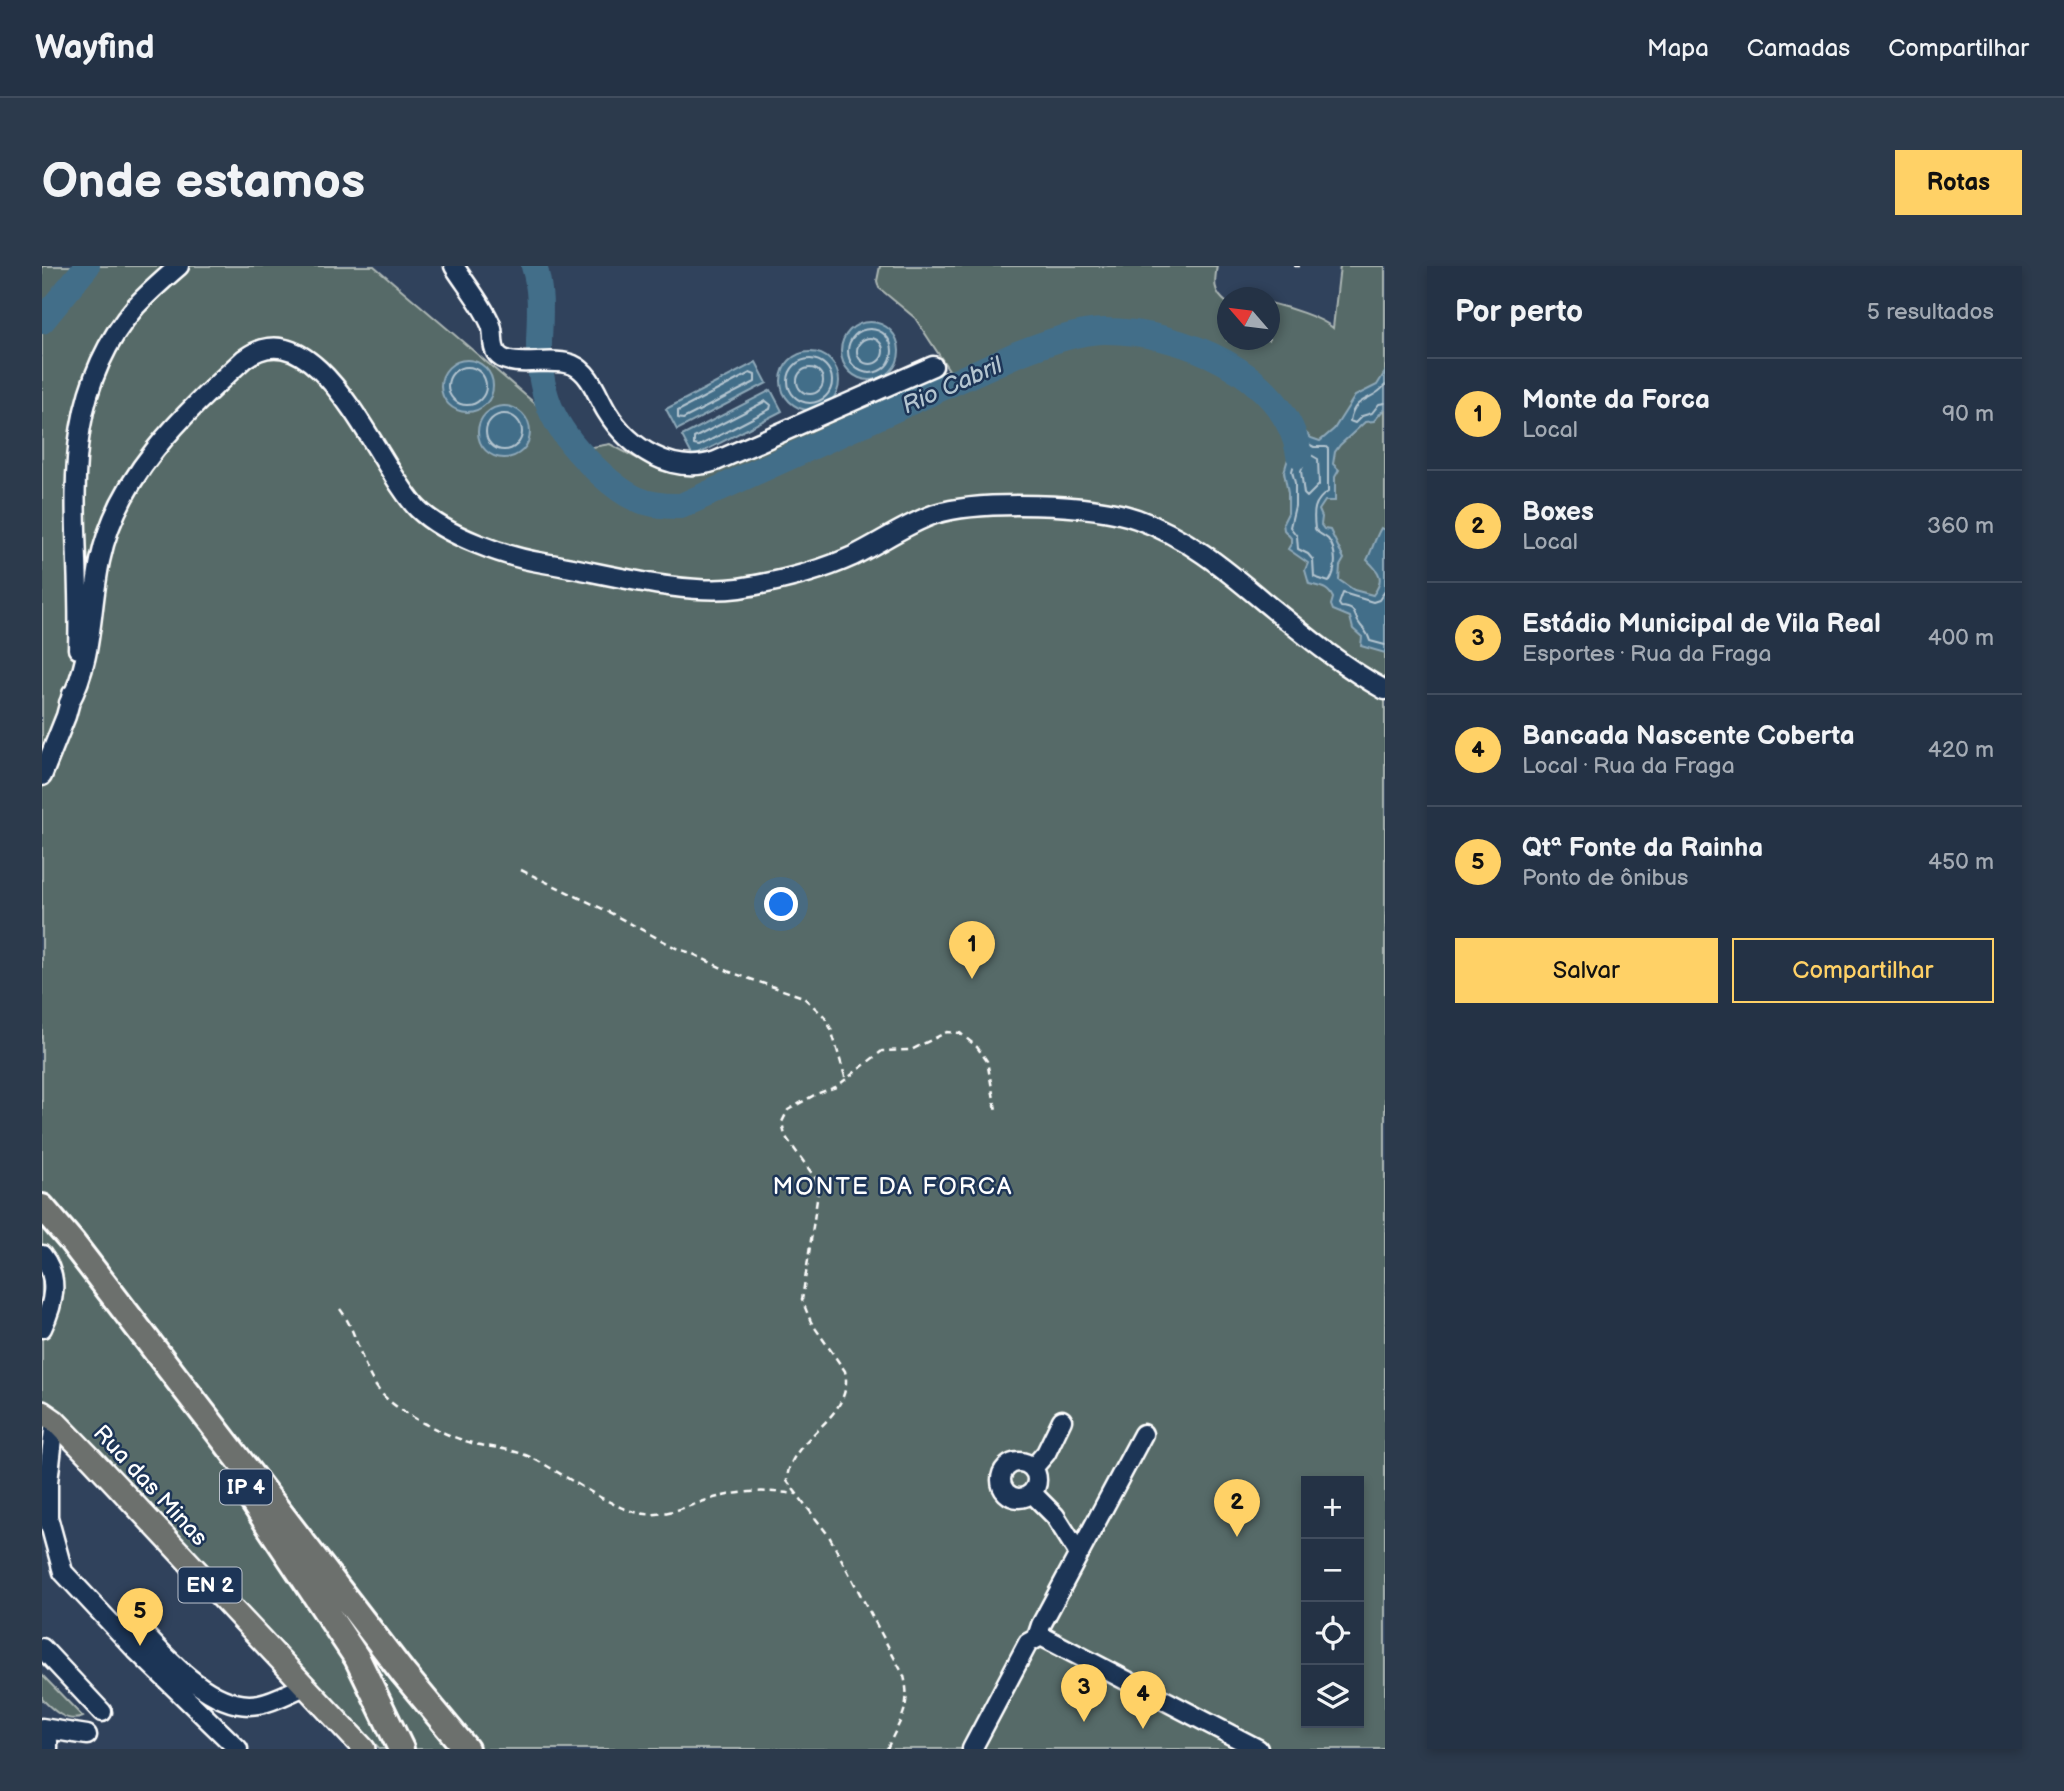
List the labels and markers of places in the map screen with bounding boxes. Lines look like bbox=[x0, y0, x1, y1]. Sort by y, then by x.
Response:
pin: 1 bbox=[949, 921, 995, 979]
pin: 2 bbox=[1214, 1479, 1260, 1537]
pin: 5 bbox=[117, 1588, 163, 1646]
pin: 3 bbox=[1061, 1664, 1107, 1722]
pin: 4 bbox=[1120, 1671, 1166, 1729]

